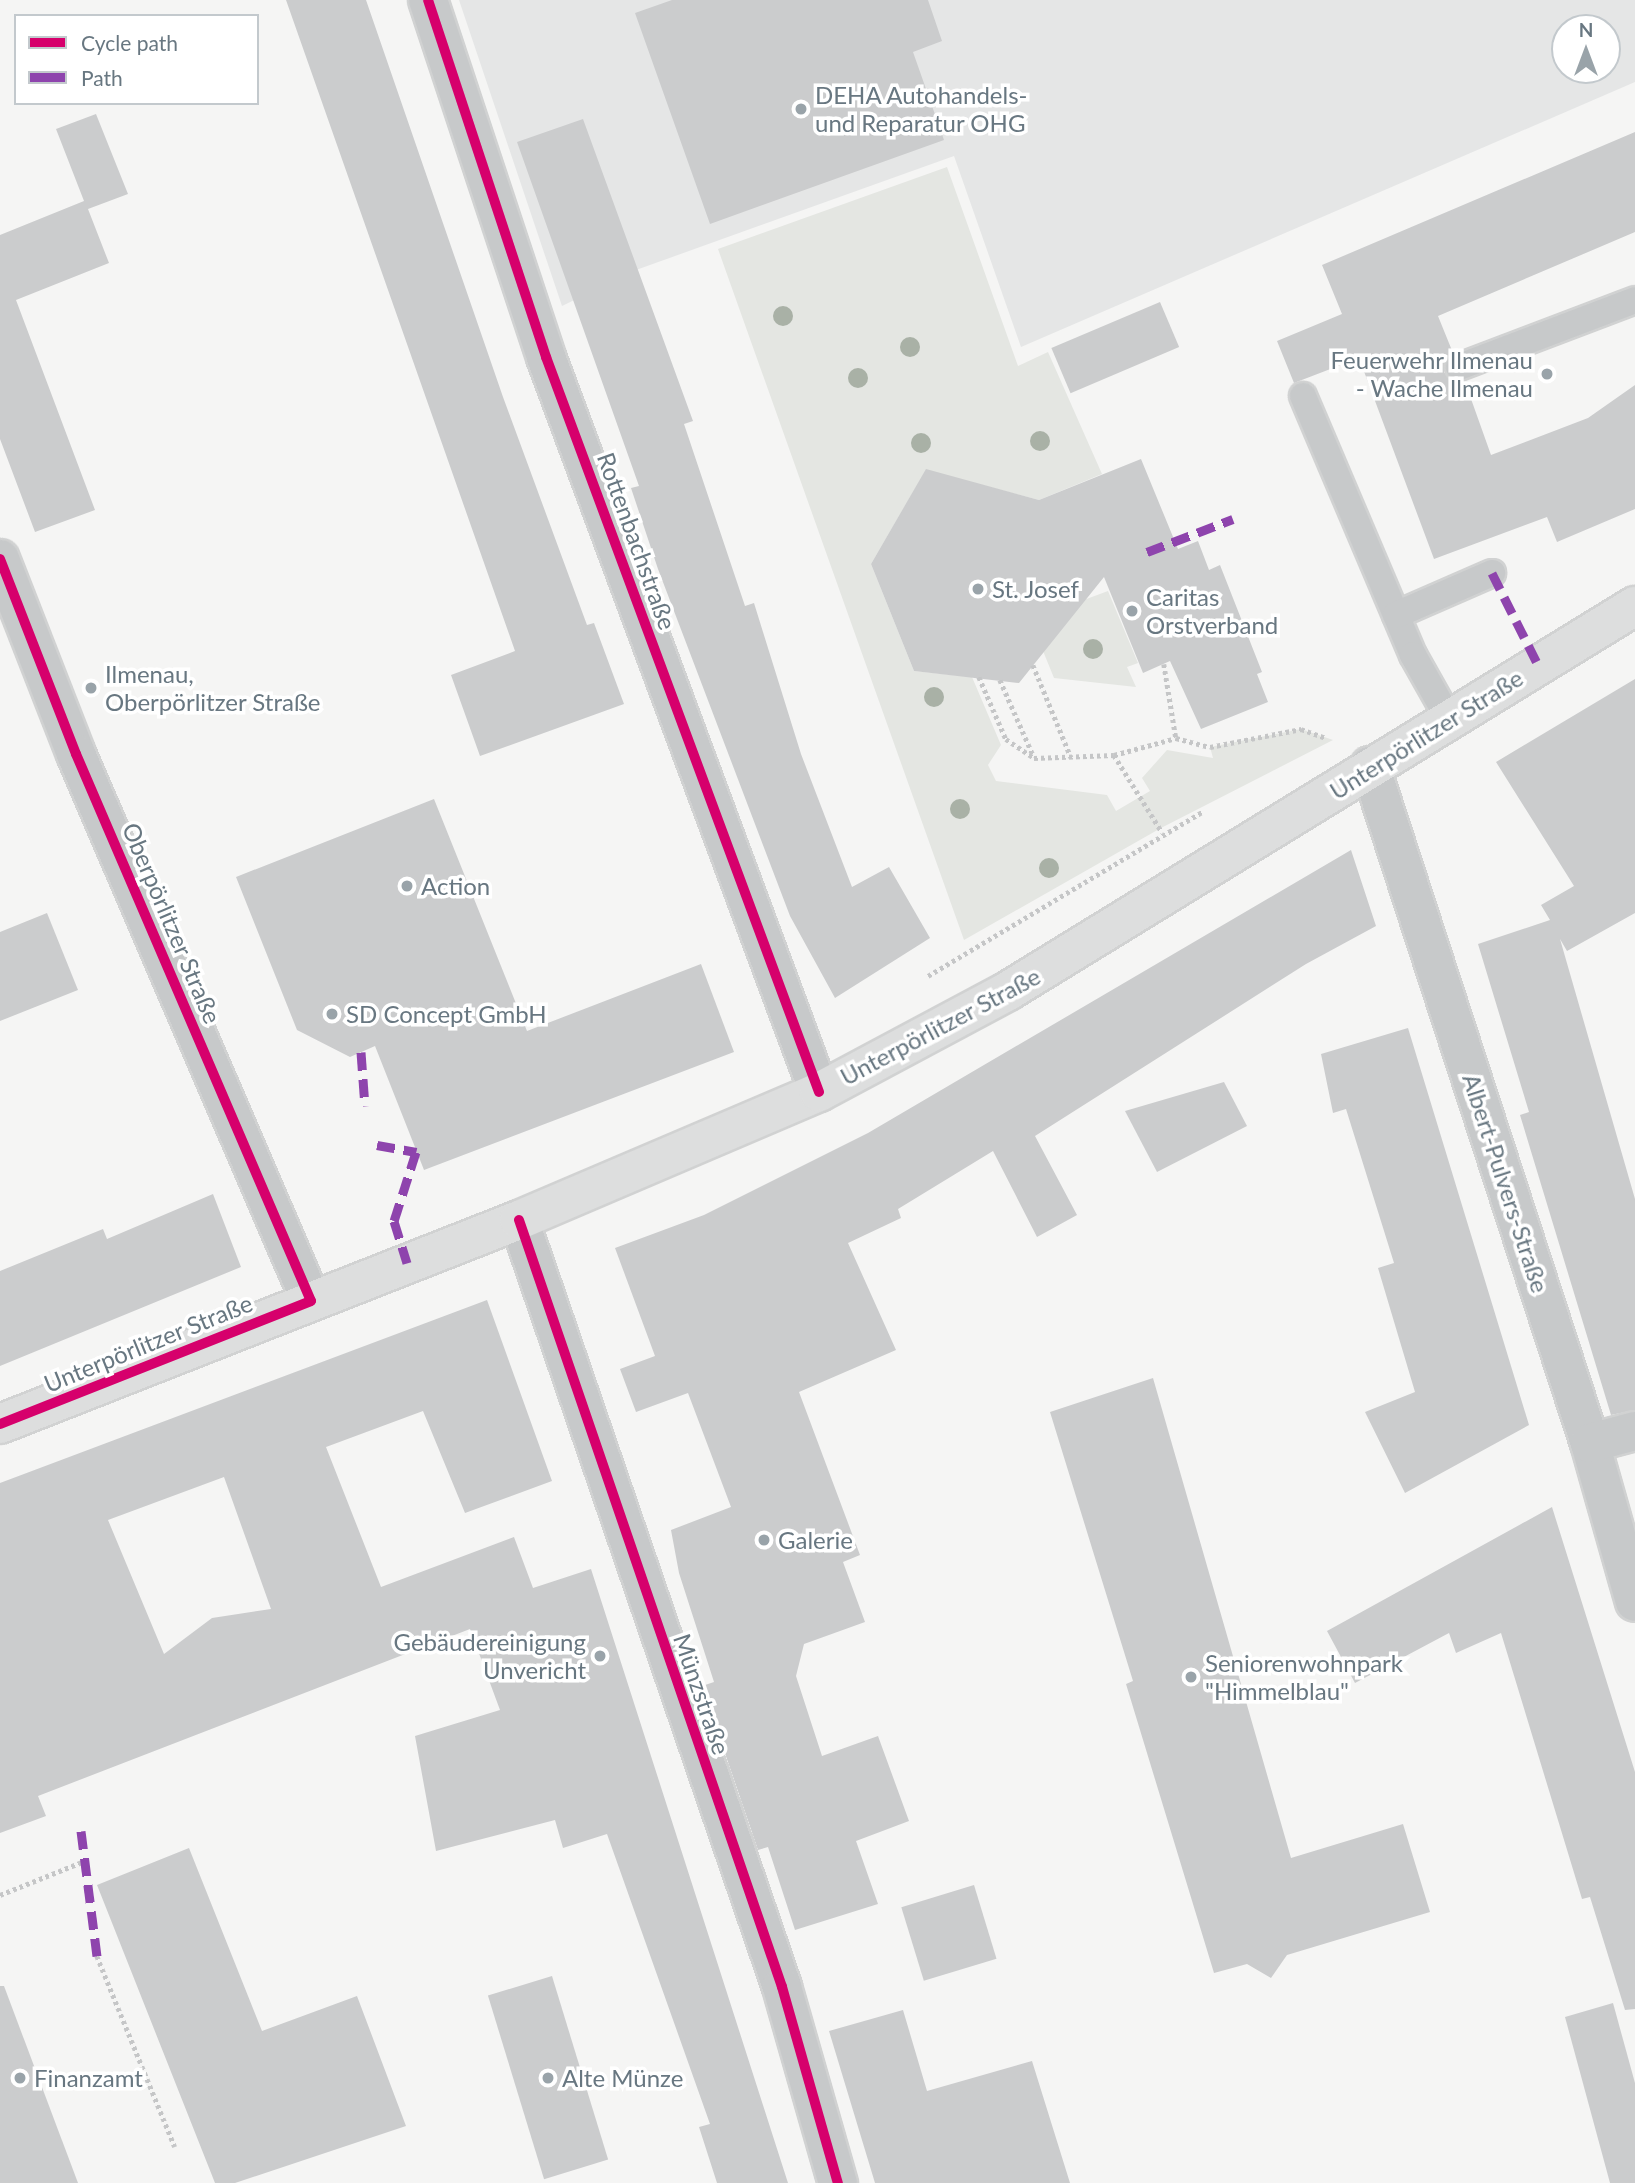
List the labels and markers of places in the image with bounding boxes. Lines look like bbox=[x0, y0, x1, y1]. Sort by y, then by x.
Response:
place label: DEHA Autohandels- und Reparatur OHG bbox=[815, 81, 1029, 137]
marker: DEHA Autohandels- und Reparatur OHG bbox=[793, 101, 809, 117]
place label: Feuerwehr Ilmenau - Wache Ilmenau bbox=[1330, 346, 1533, 402]
marker: Feuerwehr Ilmenau - Wache Ilmenau bbox=[1539, 366, 1555, 382]
place label: St. Josef bbox=[992, 575, 1080, 603]
marker: St. Josef bbox=[970, 581, 986, 597]
place label: Caritas Orstverband bbox=[1146, 583, 1278, 639]
marker: Caritas Orstverband bbox=[1124, 603, 1140, 619]
place label: Ilmenau, Oberpörlitzer Straße bbox=[105, 660, 321, 716]
marker: Ilmenau, Oberpörlitzer Straße bbox=[83, 680, 99, 696]
place label: Action bbox=[421, 872, 490, 900]
marker: Action bbox=[399, 878, 415, 894]
place label: SD Concept GmbH bbox=[346, 1000, 547, 1028]
marker: SD Concept GmbH bbox=[324, 1006, 340, 1022]
place label: Galerie bbox=[778, 1526, 853, 1554]
marker: Galerie bbox=[756, 1532, 772, 1548]
place label: Gebäudereinigung Unvericht bbox=[394, 1628, 586, 1684]
marker: Gebäudereinigung Unvericht bbox=[592, 1648, 608, 1664]
place label: Seniorenwohnpark "Himmelblau" bbox=[1205, 1649, 1403, 1705]
marker: Seniorenwohnpark "Himmelblau" bbox=[1183, 1669, 1199, 1685]
place label: Finanzamt bbox=[34, 2064, 143, 2092]
place label: Alte Münze bbox=[562, 2064, 683, 2092]
marker: Finanzamt bbox=[12, 2070, 28, 2086]
marker: Alte Münze bbox=[540, 2070, 556, 2086]

